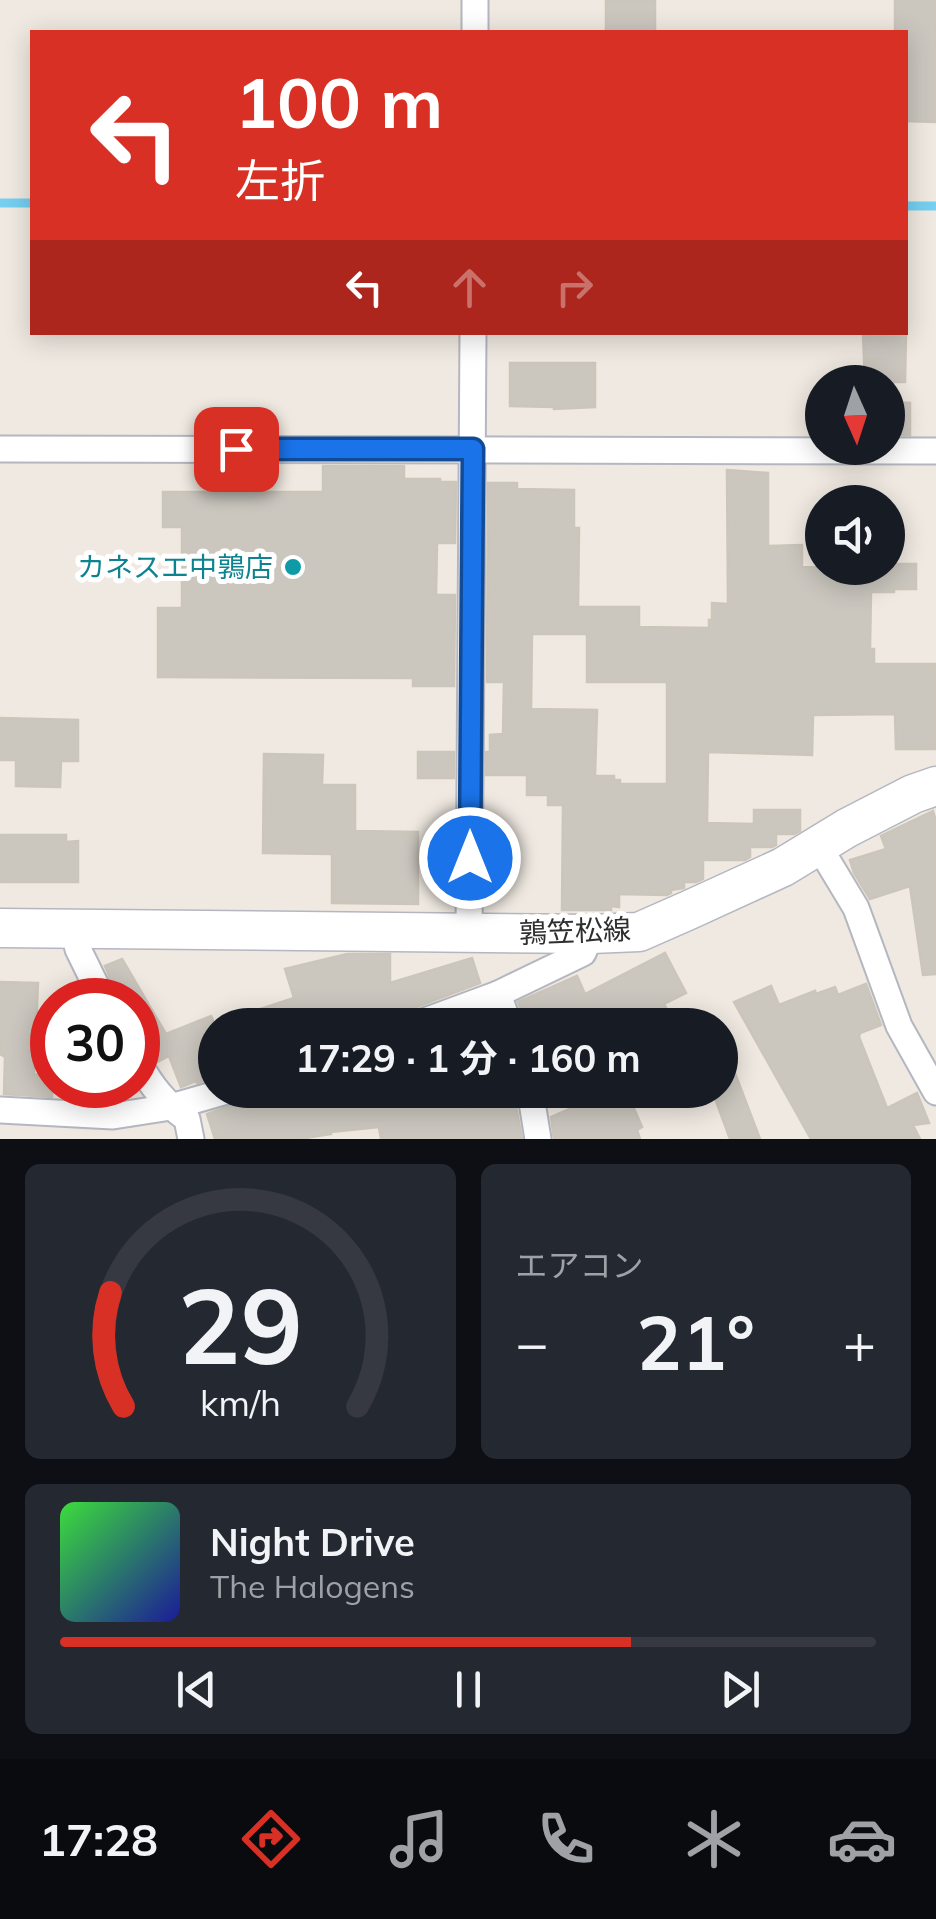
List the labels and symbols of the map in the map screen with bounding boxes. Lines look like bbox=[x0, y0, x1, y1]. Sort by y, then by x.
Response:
north arrow bbox=[805, 365, 905, 465]
pin bbox=[194, 407, 279, 492]
place label: カネスエ中鶉店 bbox=[77, 549, 273, 584]
marker: カネスエ中鶉店 bbox=[282, 556, 304, 578]
position arrow bbox=[418, 806, 522, 910]
street label: 鶉笠松線 bbox=[518, 911, 632, 950]
speed limit sign: 30 bbox=[30, 978, 160, 1108]

